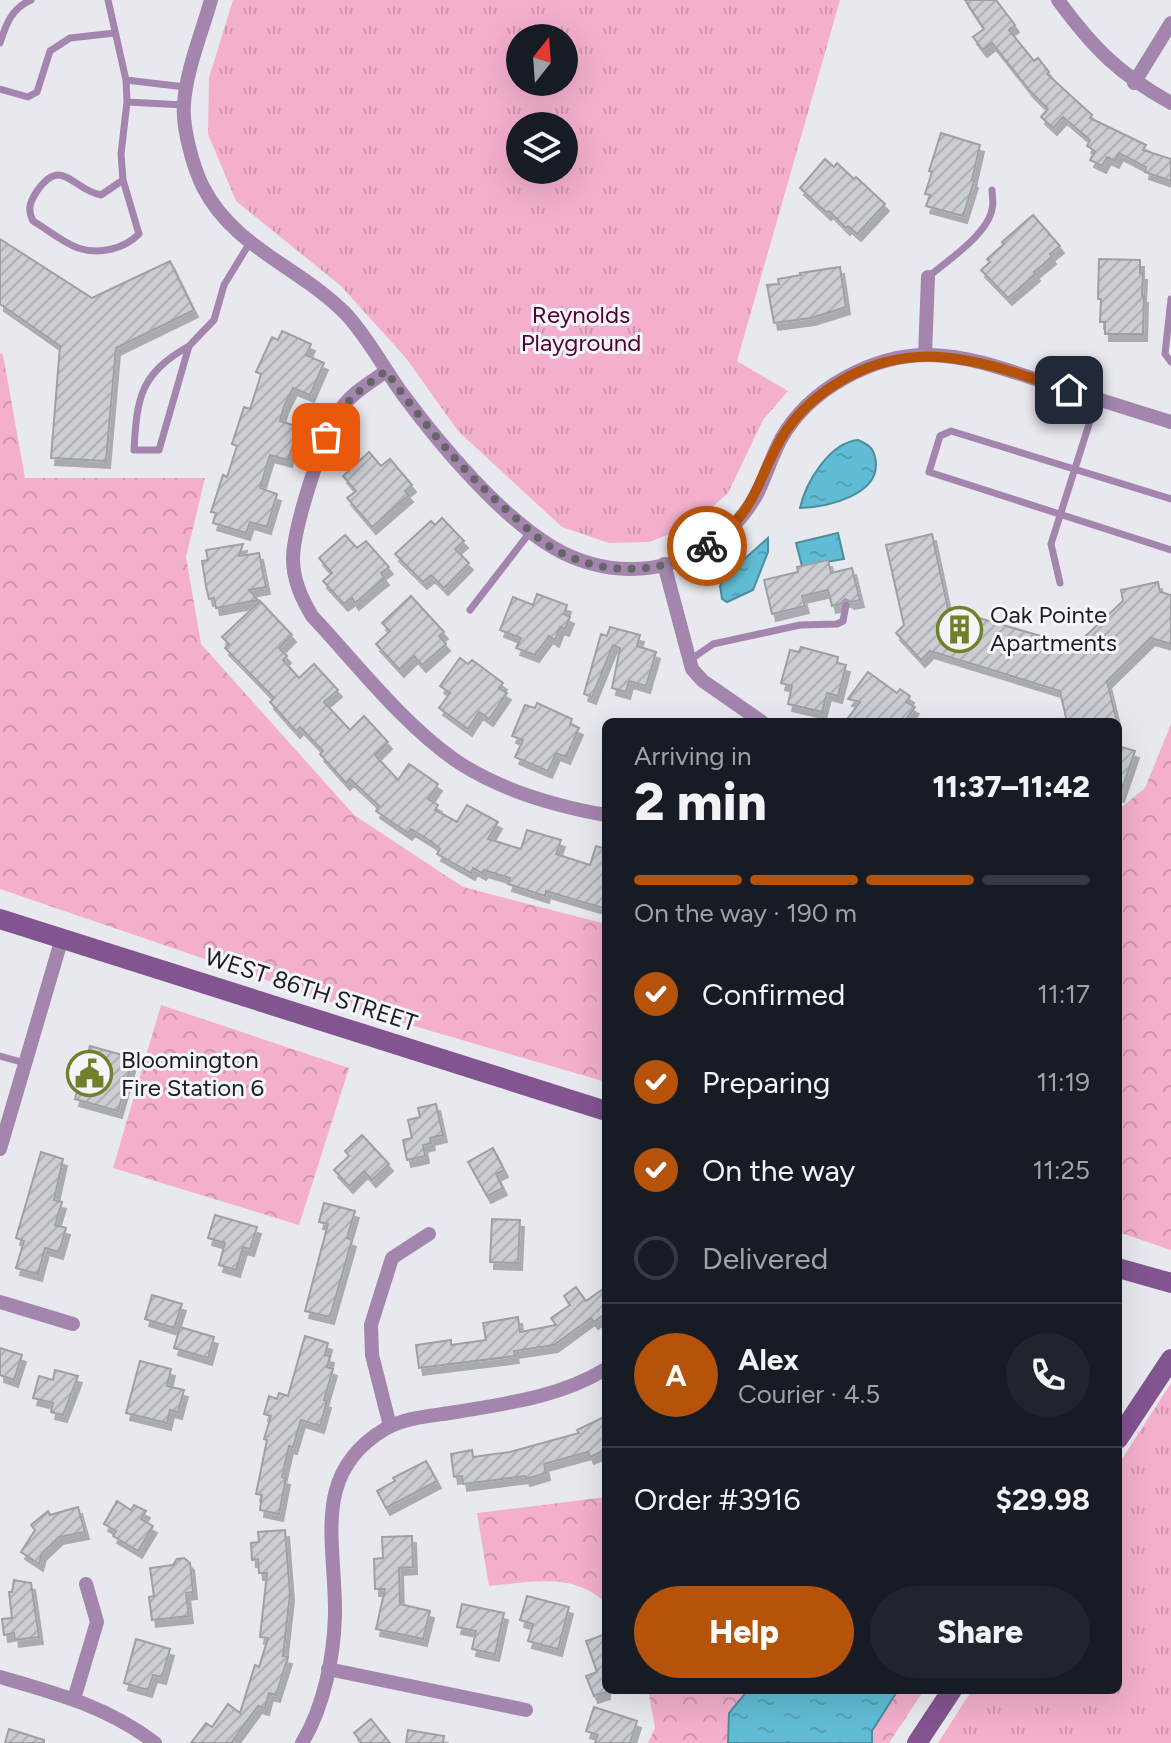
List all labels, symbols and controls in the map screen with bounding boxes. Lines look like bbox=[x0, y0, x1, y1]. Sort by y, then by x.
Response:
north arrow bbox=[506, 24, 578, 96]
map controls bbox=[506, 24, 578, 184]
button: layers bbox=[506, 112, 578, 184]
park label: Reynolds Playground bbox=[521, 300, 641, 357]
pin bbox=[1035, 356, 1103, 424]
icon: home bbox=[1047, 368, 1091, 412]
pin bbox=[292, 403, 360, 471]
icon: bag bbox=[304, 415, 348, 459]
courier bbox=[667, 506, 747, 586]
icon: bike bbox=[685, 524, 729, 568]
place label: Oak Pointe Apartments bbox=[990, 600, 1117, 657]
building icon: Oak Pointe Apartments bbox=[935, 605, 983, 653]
text: Arriving in bbox=[634, 740, 752, 772]
text: 11:37–11:42 bbox=[932, 768, 1090, 805]
text: 2 min bbox=[634, 771, 767, 833]
text: On the way · 190 m bbox=[634, 897, 857, 929]
street label: WEST 86TH STREET bbox=[201, 942, 421, 1038]
icon: check bbox=[634, 972, 678, 1016]
text: Confirmed bbox=[702, 976, 845, 1013]
text: 11:17 bbox=[1037, 978, 1090, 1010]
place label: Bloomington Fire Station 6 bbox=[121, 1045, 264, 1102]
public building icon: Bloomington Fire Station 6 bbox=[66, 1050, 114, 1098]
icon: check bbox=[634, 1060, 678, 1104]
text: Preparing bbox=[702, 1064, 830, 1101]
text: 11:19 bbox=[1036, 1066, 1090, 1098]
icon: check bbox=[634, 1148, 678, 1192]
text: On the way bbox=[702, 1152, 855, 1189]
text: 11:25 bbox=[1032, 1154, 1090, 1186]
text: Delivered bbox=[702, 1240, 828, 1277]
button: phone bbox=[1006, 1333, 1090, 1417]
text: Alex bbox=[738, 1341, 799, 1378]
text: A bbox=[665, 1357, 687, 1394]
text: Courier · 4.5 bbox=[738, 1378, 880, 1410]
text: Order #3916 bbox=[634, 1481, 800, 1518]
text: $29.98 bbox=[995, 1481, 1090, 1518]
button: Help bbox=[634, 1586, 854, 1678]
button: Share bbox=[870, 1586, 1090, 1678]

